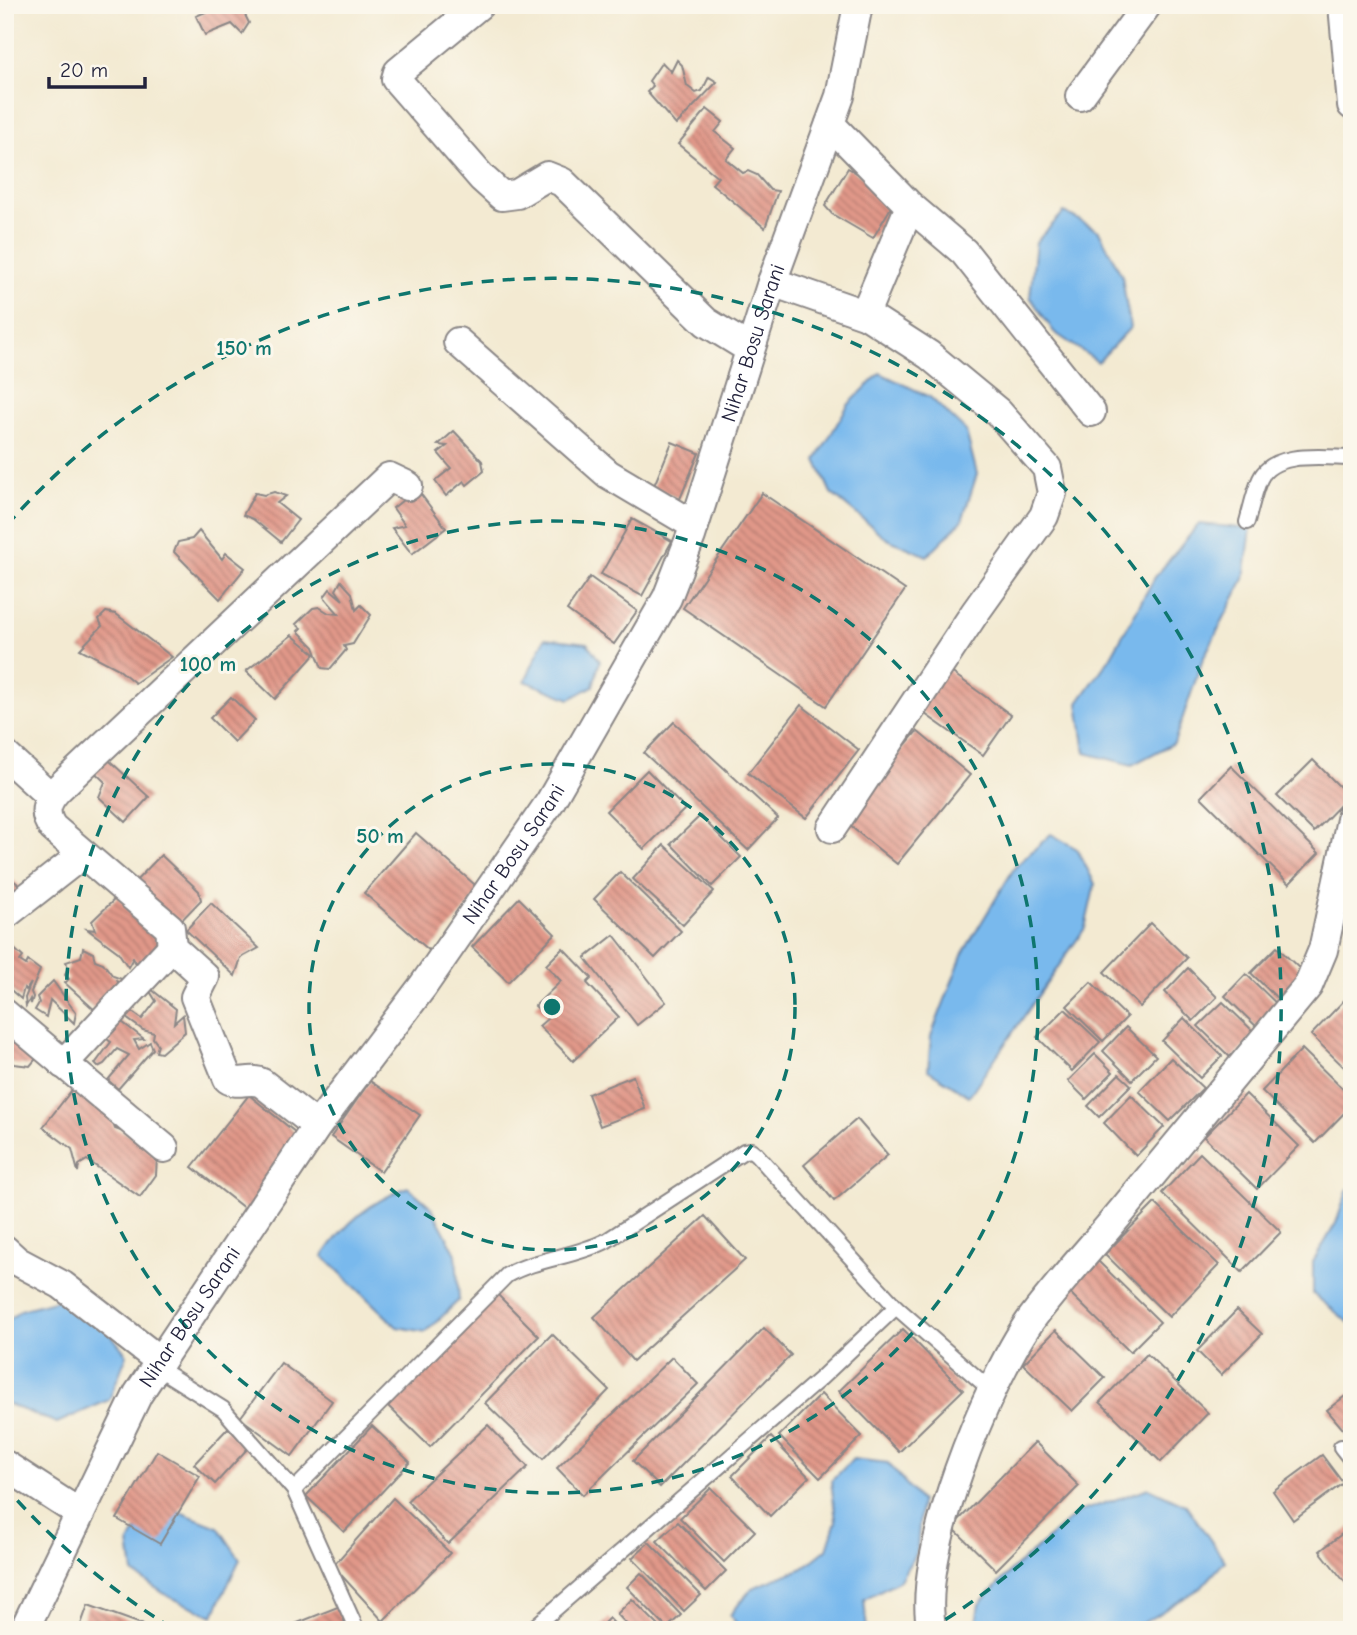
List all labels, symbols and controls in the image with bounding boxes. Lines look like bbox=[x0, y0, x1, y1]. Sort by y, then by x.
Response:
scale bar bbox=[49, 46, 145, 90]
text: 20 m bbox=[60, 58, 108, 82]
street label: Nihar Bosu Sarani bbox=[716, 261, 790, 425]
text: 150 m bbox=[216, 336, 272, 360]
text: 100 m bbox=[180, 652, 236, 676]
street label: Nihar Bosu Sarani bbox=[457, 780, 570, 929]
text: 50 m bbox=[356, 824, 404, 848]
centre of rings bbox=[540, 995, 564, 1019]
street label: Nihar Bosu Sarani bbox=[134, 1242, 245, 1392]

